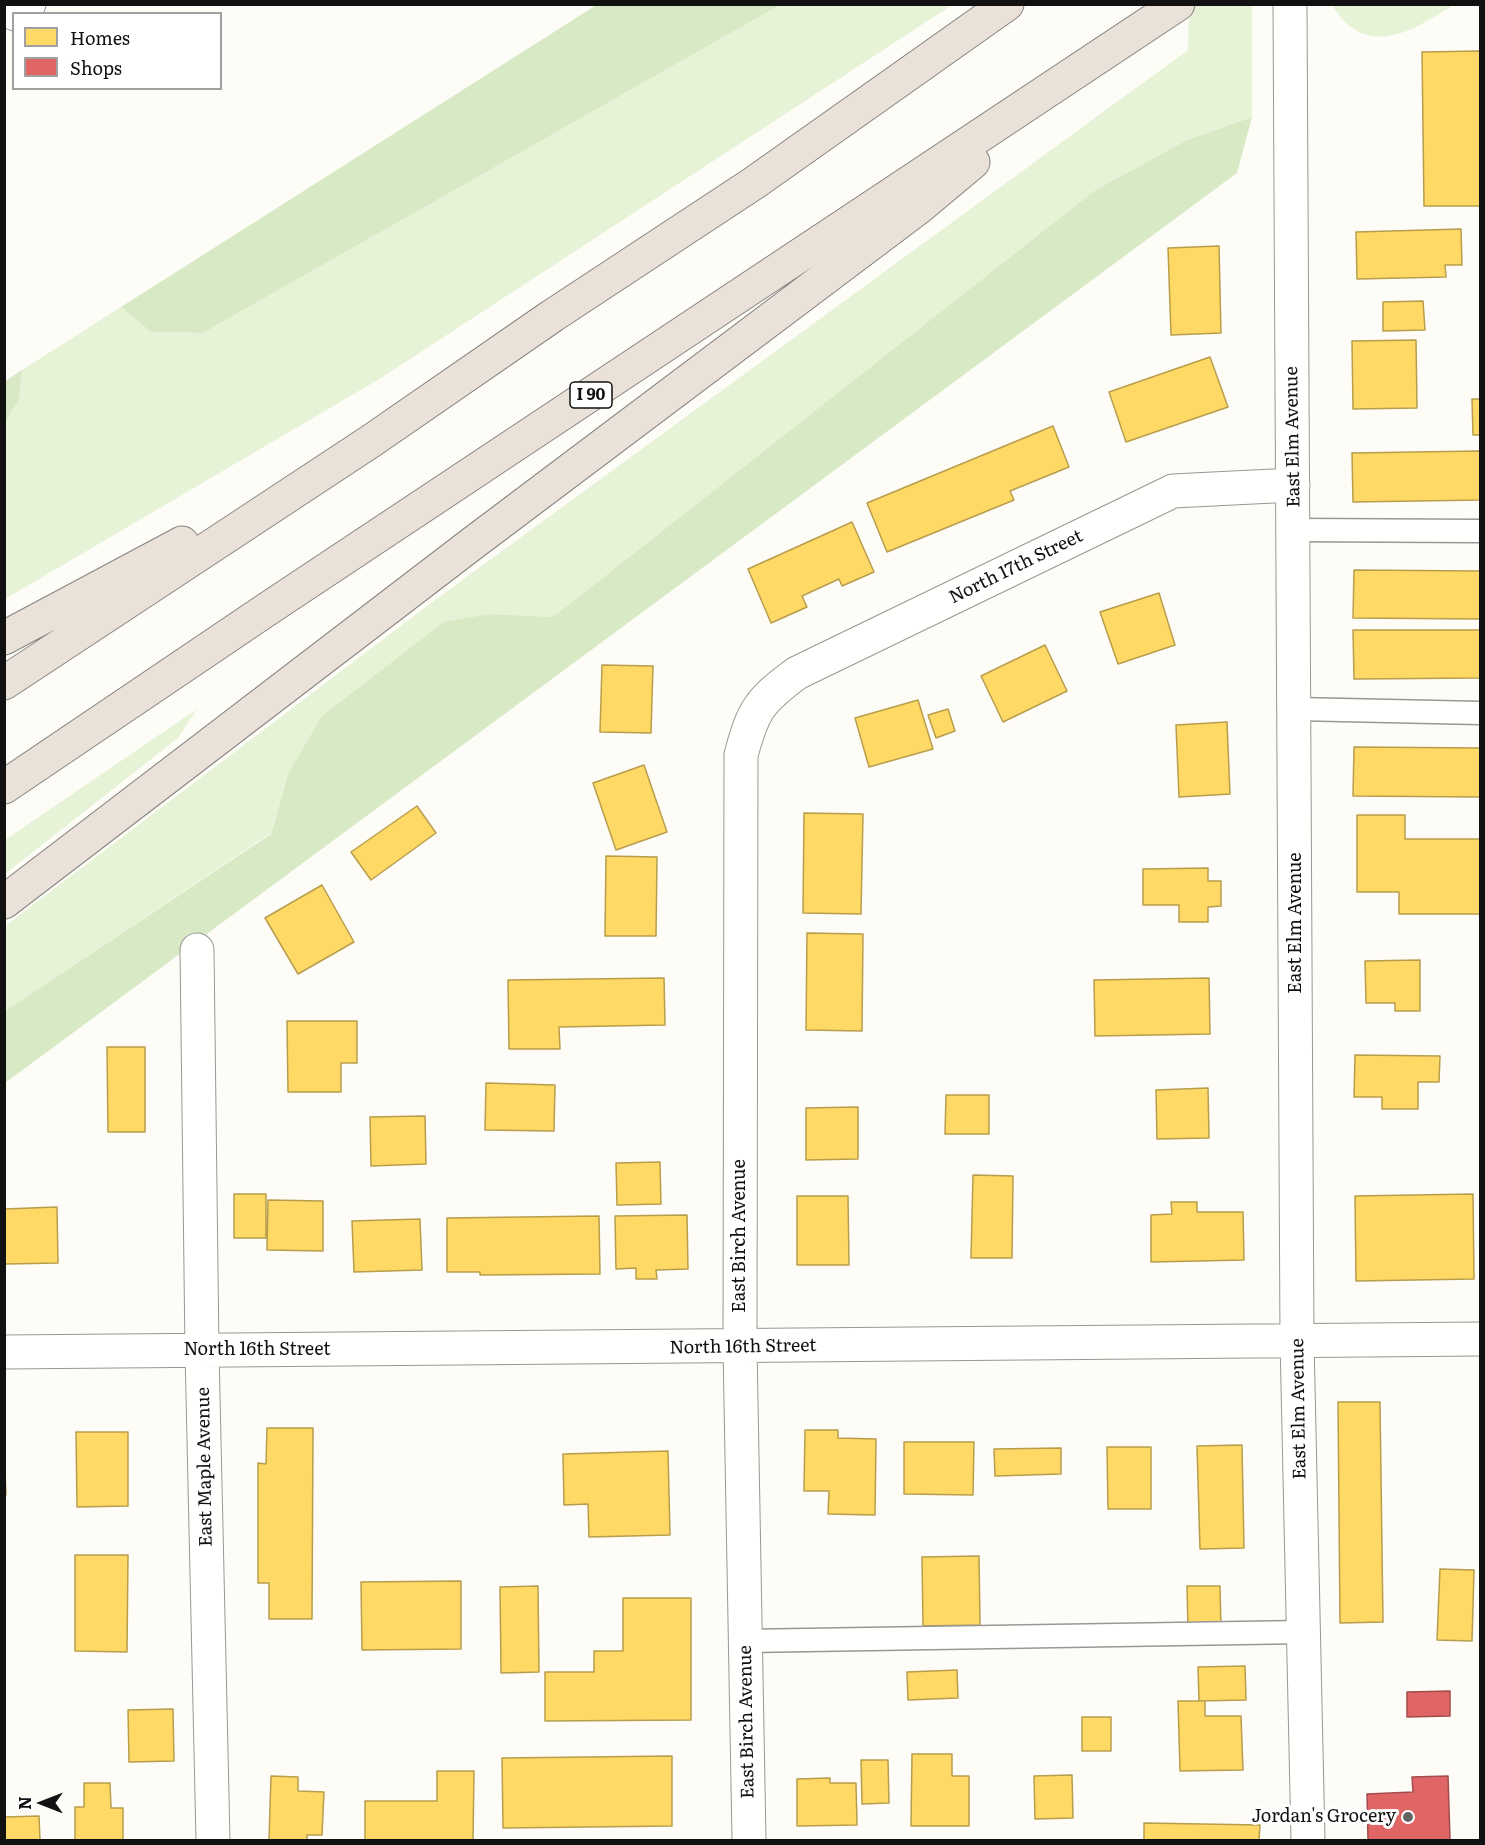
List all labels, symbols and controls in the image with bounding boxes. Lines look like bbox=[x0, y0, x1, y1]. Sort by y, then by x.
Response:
legend bbox=[12, 12, 222, 90]
text: Homes bbox=[70, 24, 130, 51]
text: Shops bbox=[70, 54, 122, 81]
street label: East Elm Avenue bbox=[1281, 366, 1305, 508]
road number: I 90 bbox=[570, 382, 612, 408]
street label: North 17th Street bbox=[946, 525, 1086, 609]
street label: East Elm Avenue bbox=[1285, 852, 1307, 994]
street label: East Birch Avenue bbox=[729, 1159, 751, 1313]
street label: North 16th Street bbox=[669, 1335, 817, 1359]
street label: East Elm Avenue bbox=[1287, 1338, 1311, 1480]
street label: North 16th Street bbox=[183, 1339, 331, 1361]
street label: East Maple Avenue bbox=[193, 1387, 217, 1547]
street label: East Birch Avenue bbox=[735, 1645, 759, 1799]
north arrow bbox=[12, 1773, 72, 1833]
text: N bbox=[12, 1796, 36, 1810]
place label: Jordan's Grocery bbox=[1251, 1806, 1396, 1828]
marker: Jordan's Grocery bbox=[1401, 1810, 1415, 1824]

